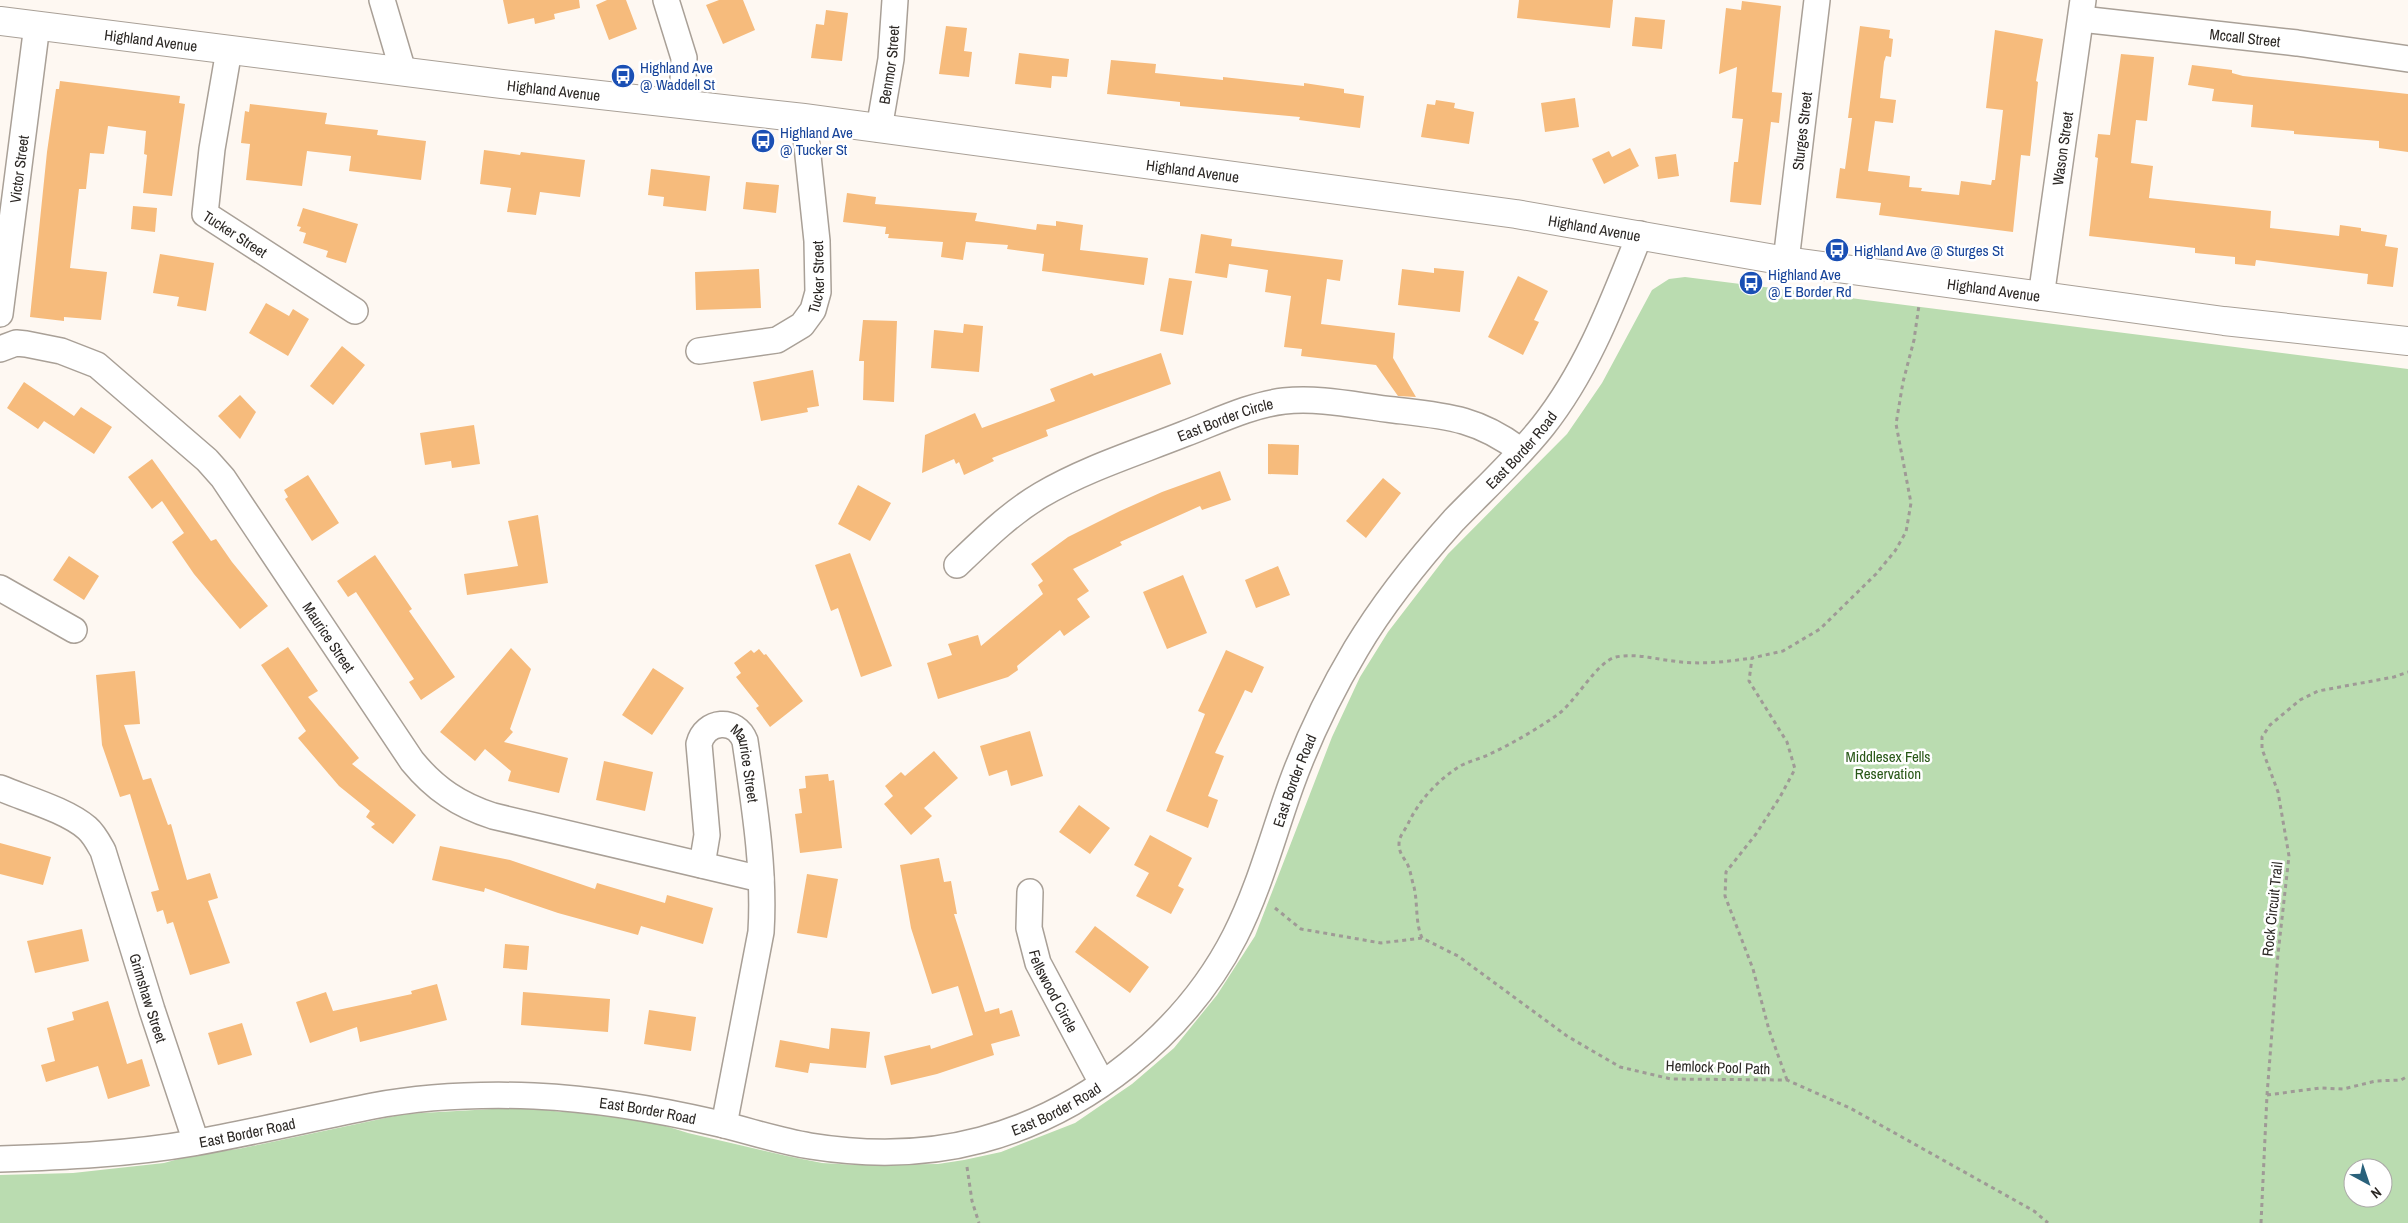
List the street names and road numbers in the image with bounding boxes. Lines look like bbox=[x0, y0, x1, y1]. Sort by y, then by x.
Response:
street label: Mccall Street bbox=[2208, 23, 2282, 52]
street label: Highland Avenue bbox=[103, 24, 199, 56]
street label: Benmor Street bbox=[873, 24, 904, 106]
street label: Highland Avenue bbox=[506, 74, 602, 106]
street label: Sturges Street bbox=[1786, 90, 1817, 171]
street label: Wason Street bbox=[2046, 110, 2078, 187]
street label: Victor Street bbox=[4, 133, 33, 204]
street label: Highland Avenue bbox=[1145, 154, 1241, 187]
street label: Tucker Street bbox=[199, 205, 272, 263]
street label: Highland Avenue bbox=[1547, 209, 1643, 246]
street label: Tucker Street bbox=[802, 240, 829, 316]
street label: Highland Avenue bbox=[1946, 273, 2042, 306]
street label: East Border Circle bbox=[1174, 392, 1275, 446]
street label: East Border Road bbox=[1481, 407, 1561, 493]
street label: Maurice Street bbox=[298, 598, 361, 677]
street label: Maurice Street bbox=[727, 718, 764, 804]
street label: East Border Road bbox=[1267, 731, 1321, 830]
street label: Rock Circuit Trail bbox=[2257, 861, 2287, 957]
street label: Fellswood Circle bbox=[1025, 947, 1084, 1036]
street label: Grimshaw Street bbox=[125, 951, 173, 1046]
street label: Hemlock Pool Path bbox=[1665, 1055, 1771, 1079]
street label: East Border Road bbox=[1008, 1077, 1105, 1140]
street label: East Border Road bbox=[598, 1091, 698, 1129]
street label: East Border Road bbox=[197, 1112, 297, 1152]

